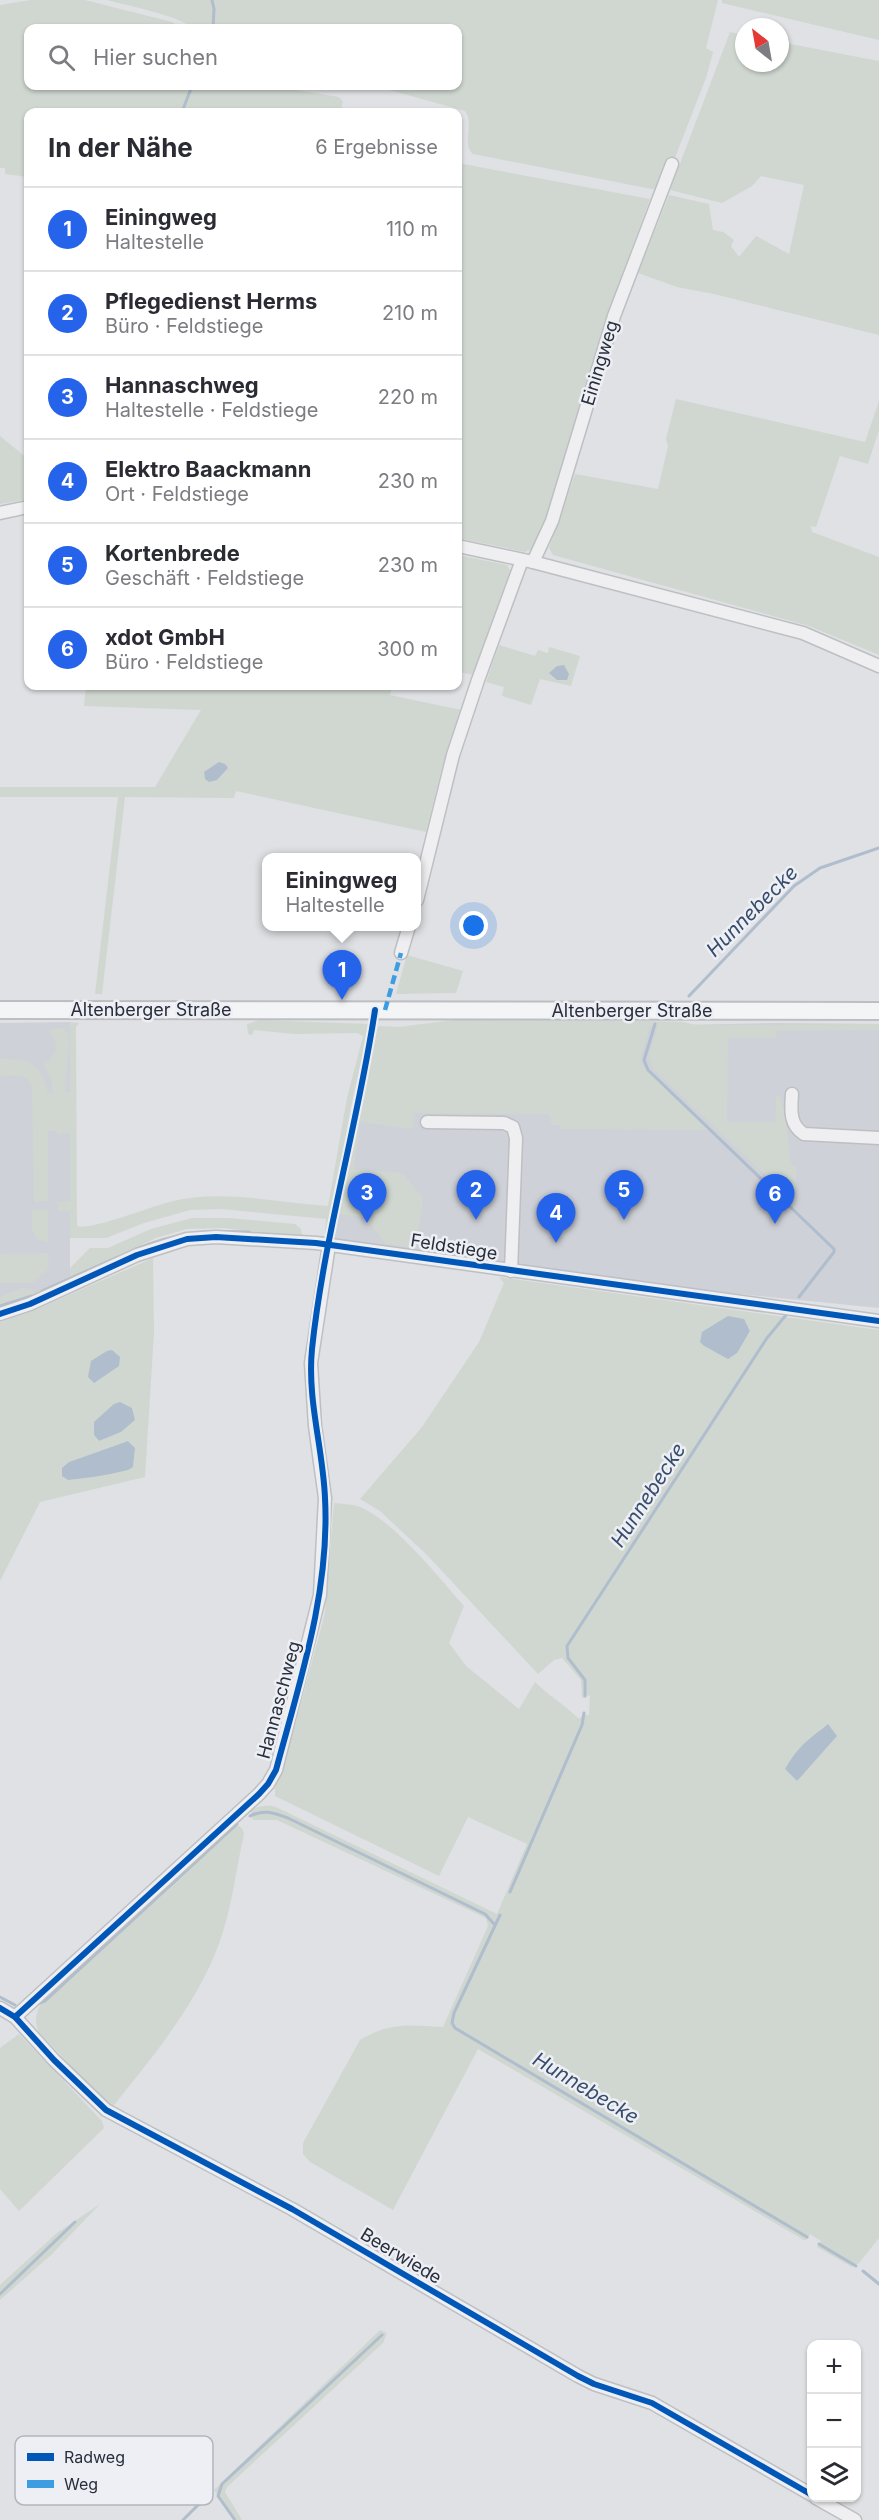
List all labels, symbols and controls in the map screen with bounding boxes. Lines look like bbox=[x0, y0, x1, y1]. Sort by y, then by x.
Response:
north arrow bbox=[735, 18, 789, 72]
search box bbox=[24, 24, 462, 90]
icon: search bbox=[45, 41, 78, 74]
text: Hier suchen bbox=[93, 44, 218, 70]
text: In der Nähe bbox=[48, 132, 193, 163]
text: 6 Ergebnisse bbox=[315, 135, 438, 159]
text: Einingweg bbox=[105, 204, 217, 230]
text: 1 bbox=[63, 217, 72, 241]
text: 110 m bbox=[386, 217, 438, 241]
text: Haltestelle bbox=[105, 230, 204, 254]
text: Pflegedienst Herms bbox=[105, 288, 317, 314]
text: 2 bbox=[61, 301, 74, 325]
text: 210 m bbox=[382, 301, 438, 325]
text: Büro · Feldstiege bbox=[105, 314, 263, 338]
street label: Einingweg bbox=[577, 318, 622, 408]
text: Hannaschweg bbox=[105, 372, 259, 398]
text: 3 bbox=[61, 385, 74, 409]
text: 220 m bbox=[378, 385, 438, 409]
text: Haltestelle · Feldstiege bbox=[105, 398, 318, 422]
text: Elektro Baackmann bbox=[105, 456, 311, 482]
text: 4 bbox=[61, 469, 74, 493]
text: 230 m bbox=[378, 469, 438, 493]
text: Ort · Feldstiege bbox=[105, 482, 249, 506]
text: Kortenbrede bbox=[105, 540, 240, 566]
text: 5 bbox=[61, 553, 74, 577]
text: 230 m bbox=[378, 553, 438, 577]
text: Geschäft · Feldstiege bbox=[105, 566, 304, 590]
text: xdot GmbH bbox=[105, 624, 225, 650]
text: 6 bbox=[61, 637, 74, 661]
text: 300 m bbox=[377, 637, 438, 661]
text: Büro · Feldstiege bbox=[105, 650, 263, 674]
popup bbox=[262, 853, 421, 931]
water label: Hunnebecke bbox=[701, 860, 803, 962]
text: Einingweg bbox=[286, 867, 398, 893]
text: Haltestelle bbox=[286, 893, 385, 917]
your location bbox=[459, 911, 488, 940]
pin: 1 bbox=[322, 950, 362, 1000]
street label: Altenberger Straße bbox=[70, 999, 232, 1020]
street label: Altenberger Straße bbox=[551, 1000, 713, 1021]
pin: 2 bbox=[456, 1170, 496, 1220]
pin: 5 bbox=[604, 1170, 644, 1220]
pin: 3 bbox=[348, 1174, 386, 1223]
pin: 6 bbox=[756, 1174, 794, 1224]
pin: 4 bbox=[536, 1194, 576, 1243]
street label: Feldstiege bbox=[409, 1229, 499, 1264]
water label: Hunnebecke bbox=[605, 1439, 691, 1551]
street label: Hannaschweg bbox=[253, 1639, 304, 1761]
water label: Hunnebecke bbox=[529, 2047, 643, 2129]
street label: Beerwiede bbox=[357, 2223, 446, 2288]
map controls bbox=[807, 2340, 861, 2502]
button: + bbox=[807, 2340, 861, 2394]
button: − bbox=[807, 2394, 861, 2448]
legend bbox=[15, 2436, 213, 2505]
text: Radweg bbox=[64, 2447, 125, 2467]
button: layers bbox=[807, 2448, 861, 2502]
text: Weg bbox=[64, 2474, 98, 2494]

